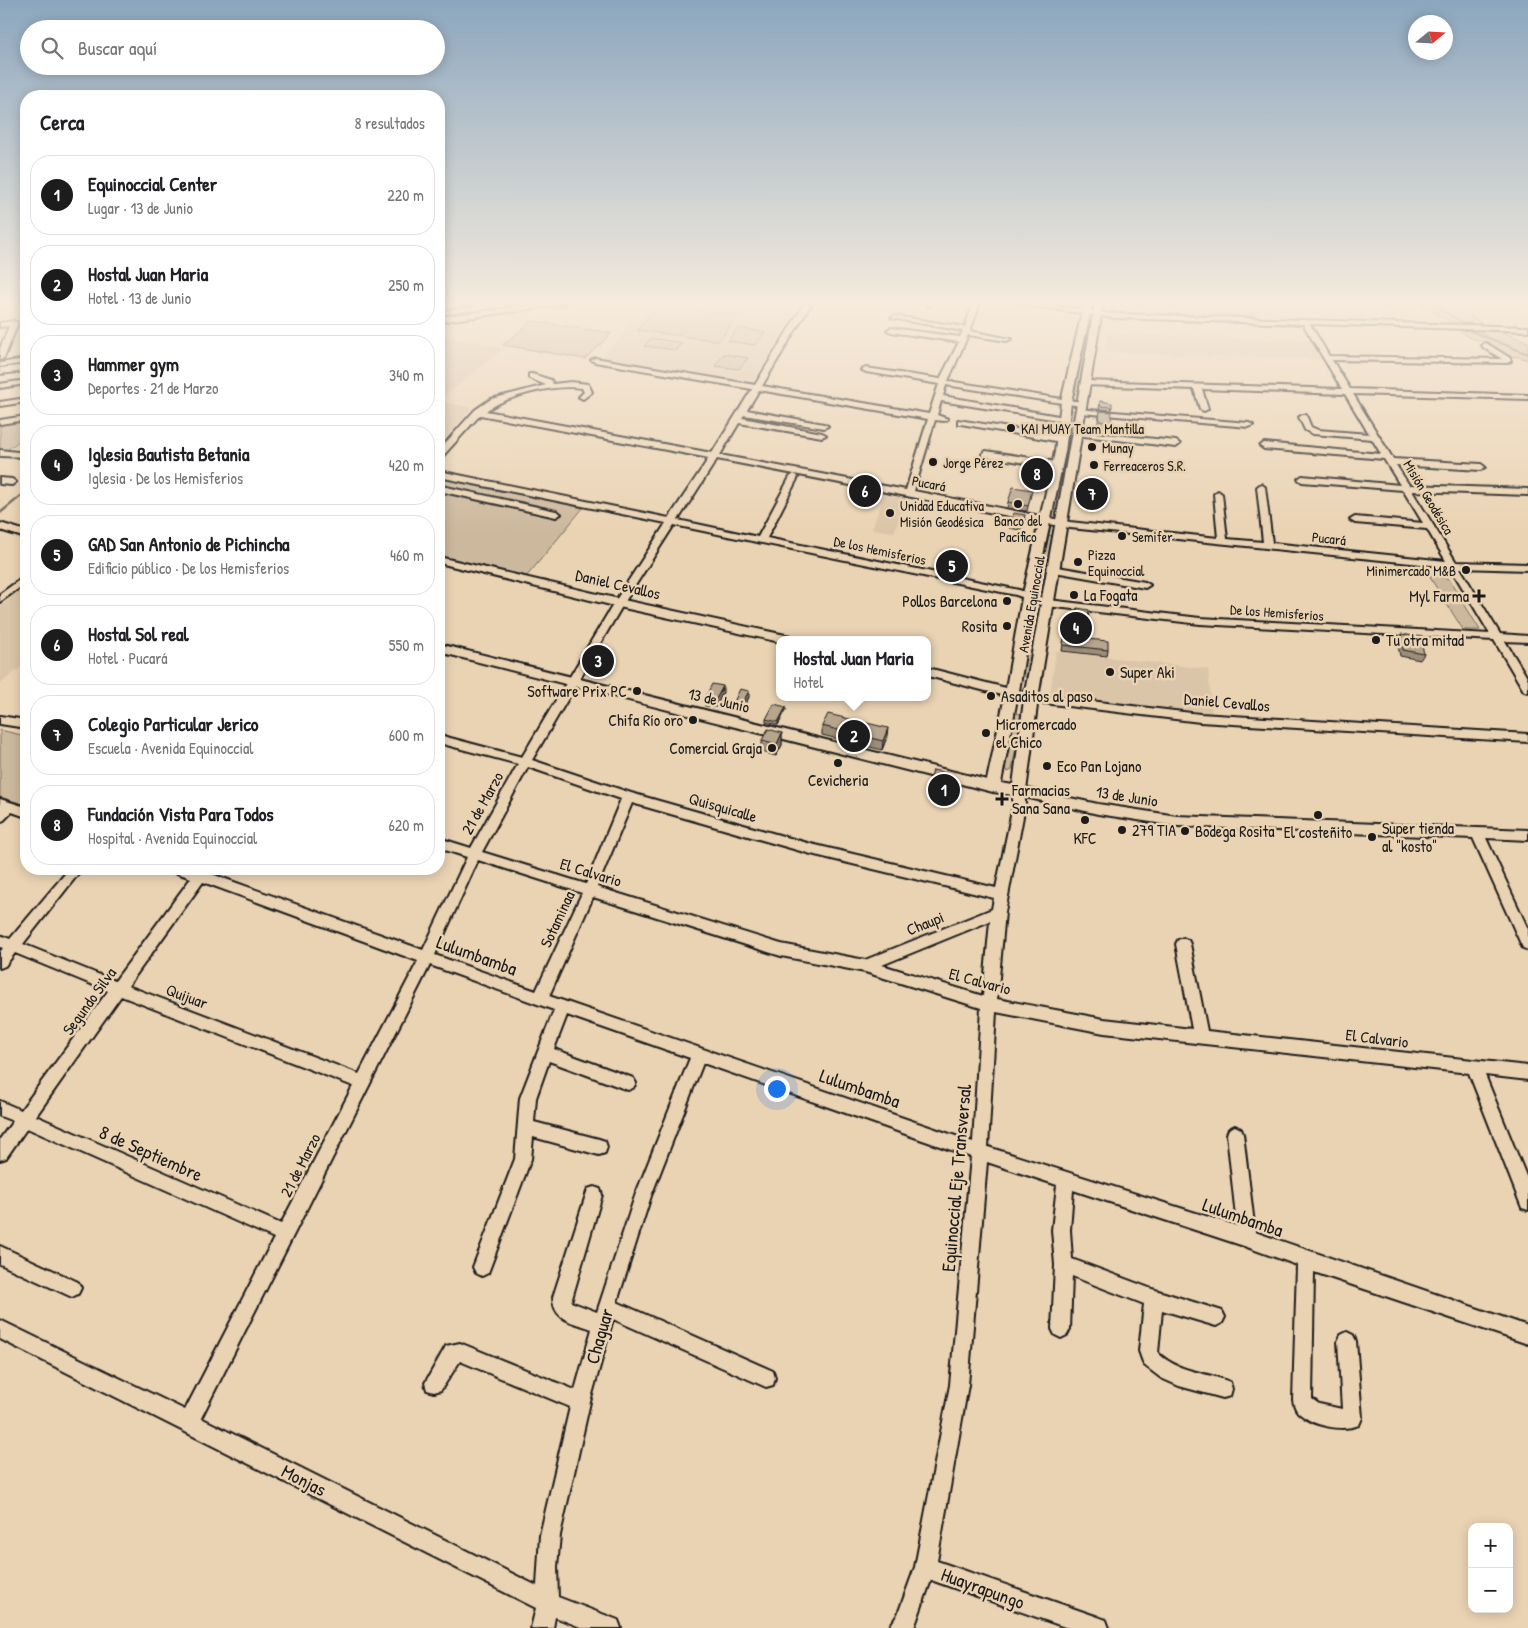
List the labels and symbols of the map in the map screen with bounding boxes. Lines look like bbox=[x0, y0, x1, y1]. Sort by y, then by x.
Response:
north arrow bbox=[1408, 15, 1453, 60]
place label: KAI MUAY Team Mantilla bbox=[1021, 419, 1144, 438]
marker: KAI MUAY Team Mantilla bbox=[1005, 422, 1017, 434]
place label: Munay bbox=[1102, 438, 1134, 458]
marker: Munay bbox=[1086, 441, 1098, 453]
place label: Jorge Pérez bbox=[943, 453, 1004, 473]
pin: 8 bbox=[1021, 455, 1053, 493]
marker: Jorge Pérez bbox=[927, 456, 939, 468]
place label: Ferreaceros S.R. bbox=[1103, 456, 1186, 475]
street label: Misión Geodésica bbox=[1399, 456, 1459, 538]
marker: Ferreaceros S.R. bbox=[1088, 459, 1100, 471]
street label: Pucará bbox=[910, 470, 948, 496]
pin: 6 bbox=[849, 472, 881, 510]
pin: 7 bbox=[1076, 475, 1108, 513]
place label: Unidad Educativa Misión Geodésica bbox=[900, 496, 985, 531]
marker: Banco del Pacífico bbox=[1012, 498, 1024, 510]
marker: Unidad Educativa Misión Geodésica bbox=[884, 507, 896, 519]
place label: Banco del Pacífico bbox=[994, 511, 1042, 546]
place label: Semifer bbox=[1132, 527, 1173, 546]
street label: Pucará bbox=[1311, 527, 1347, 549]
marker: Semifer bbox=[1116, 530, 1128, 542]
street label: De los Hemisferios bbox=[832, 531, 928, 569]
place label: Pizza Equinoccial bbox=[1088, 545, 1145, 581]
pin: 5 bbox=[936, 547, 968, 585]
street label: Avenida Equinoccial bbox=[1013, 554, 1050, 654]
marker: Pizza Equinoccial bbox=[1072, 556, 1084, 568]
place label: Minimercado M&B bbox=[1366, 561, 1456, 580]
street label: Daniel Cevallos bbox=[573, 564, 663, 604]
marker: Minimercado M&B bbox=[1460, 564, 1472, 576]
place label: La Fogata bbox=[1084, 584, 1138, 606]
place label: Myl Farma bbox=[1409, 585, 1469, 607]
marker: La Fogata bbox=[1068, 589, 1080, 601]
place label: Pollos Barcelona bbox=[902, 590, 997, 612]
marker: Myl Farma bbox=[1473, 590, 1485, 602]
marker: Pollos Barcelona bbox=[1001, 595, 1013, 607]
street label: De los Hemisferios bbox=[1230, 599, 1324, 625]
pin: 4 bbox=[1060, 609, 1092, 647]
place label: Rosita bbox=[962, 615, 997, 637]
marker: Rosita bbox=[1001, 620, 1013, 632]
place label: Tu otra mitad bbox=[1386, 629, 1464, 651]
marker: Tu otra mitad bbox=[1370, 634, 1382, 646]
pin: 3 bbox=[582, 642, 614, 680]
place label: Super Aki bbox=[1120, 661, 1175, 683]
marker: Super Aki bbox=[1104, 666, 1116, 678]
place label: Software Prix PC bbox=[527, 680, 627, 702]
street label: 13 de Junio bbox=[686, 682, 752, 718]
marker: Software Prix PC bbox=[631, 685, 643, 697]
place label: Asaditos al paso bbox=[1001, 685, 1093, 707]
street label: Daniel Cevallos bbox=[1183, 687, 1271, 717]
marker: Asaditos al paso bbox=[985, 690, 997, 702]
place label: Chifa Río oro bbox=[608, 709, 684, 731]
place label: Micromercado el Chico bbox=[996, 713, 1077, 753]
marker: Chifa Río oro bbox=[687, 714, 699, 726]
pin: 2 bbox=[838, 717, 870, 755]
marker: Micromercado el Chico bbox=[980, 727, 992, 739]
place label: Comercial Graja bbox=[669, 737, 762, 759]
marker: Comercial Graja bbox=[766, 742, 778, 754]
place label: Eco Pan Lojano bbox=[1057, 755, 1142, 777]
marker: Cevicheria bbox=[832, 757, 844, 769]
marker: Eco Pan Lojano bbox=[1041, 760, 1053, 772]
street label: 21 de Marzo bbox=[456, 767, 508, 838]
place label: Cevicheria bbox=[808, 769, 868, 791]
pin: 1 bbox=[928, 771, 960, 809]
place label: Farmacias Sana Sana bbox=[1011, 779, 1070, 819]
street label: 13 de Junio bbox=[1094, 780, 1160, 812]
street label: Quisquicalle bbox=[686, 787, 760, 827]
marker: Farmacias Sana Sana bbox=[996, 793, 1008, 805]
marker: El costeñito bbox=[1312, 809, 1324, 821]
marker: KFC bbox=[1079, 814, 1091, 826]
place label: Super tienda al "kosto" bbox=[1382, 817, 1454, 857]
place label: 279 TIA bbox=[1132, 819, 1176, 841]
place label: Bodega Rosita bbox=[1195, 820, 1274, 842]
place label: El costeñito bbox=[1284, 821, 1353, 843]
marker: 279 TIA bbox=[1116, 824, 1128, 836]
marker: Bodega Rosita bbox=[1179, 825, 1191, 837]
place label: KFC bbox=[1073, 827, 1097, 849]
marker: Super tienda al "kosto" bbox=[1366, 831, 1378, 843]
street label: El Calvario bbox=[558, 852, 625, 892]
street label: Sotaminaa bbox=[534, 887, 580, 951]
street label: Chaupi bbox=[903, 906, 947, 940]
street label: Lulumbamba bbox=[433, 928, 521, 982]
street label: El Calvario bbox=[947, 962, 1014, 1000]
street label: Segundo Silva bbox=[57, 963, 121, 1039]
street label: Quijuar bbox=[163, 978, 211, 1014]
street label: El Calvario bbox=[1344, 1023, 1410, 1053]
street label: Lulumbamba bbox=[816, 1062, 904, 1114]
your location bbox=[764, 1076, 790, 1102]
street label: Equinoccial Eje Transversal bbox=[935, 1082, 977, 1273]
street label: 8 de Septiembre bbox=[95, 1119, 207, 1187]
street label: 21 de Marzo bbox=[275, 1129, 326, 1201]
street label: Lulumbamba bbox=[1199, 1191, 1287, 1243]
street label: Chaguar bbox=[579, 1305, 619, 1367]
street label: Monjas bbox=[277, 1458, 331, 1502]
street label: Huayrapungo bbox=[938, 1561, 1029, 1615]

